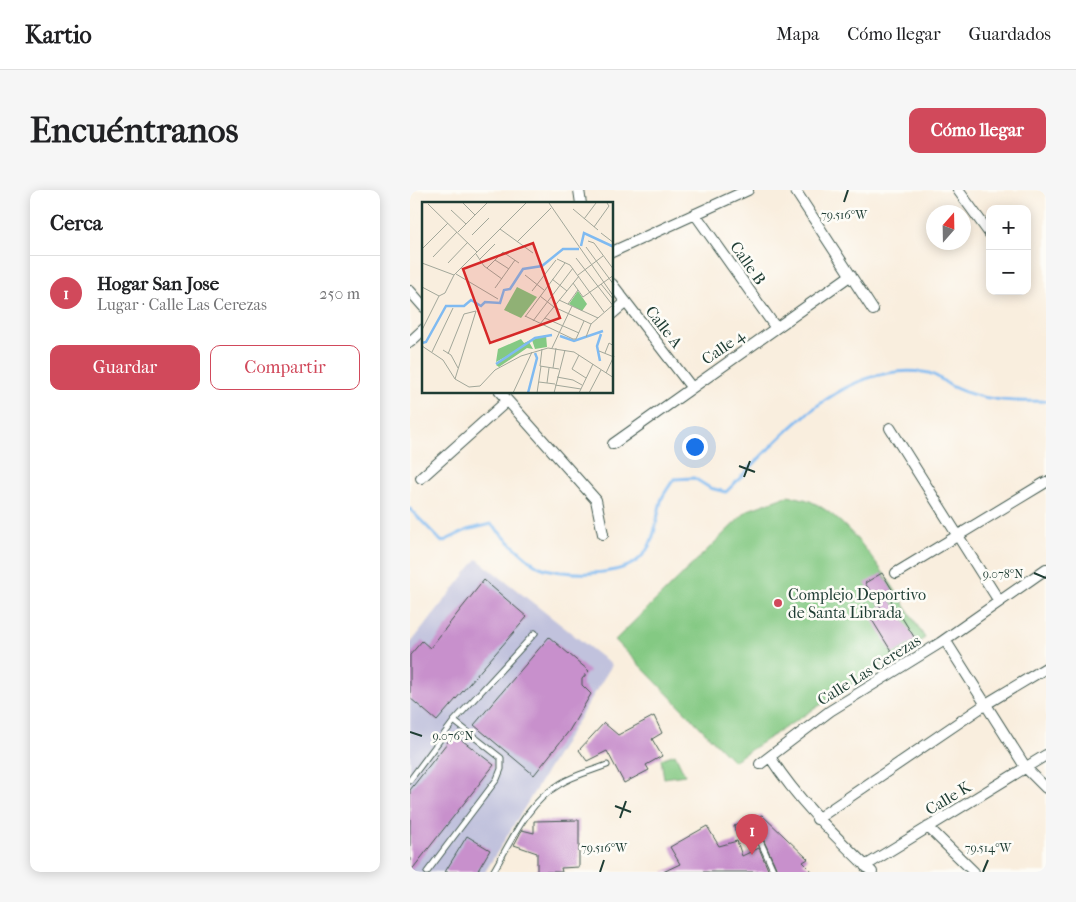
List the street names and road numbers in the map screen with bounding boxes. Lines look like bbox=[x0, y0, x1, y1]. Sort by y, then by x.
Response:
street label: Calle B bbox=[726, 238, 770, 288]
street label: Calle A bbox=[642, 302, 687, 352]
street label: Calle 4 bbox=[698, 325, 748, 368]
street label: Calle Las Cerezas bbox=[814, 631, 924, 709]
street label: Calle K bbox=[922, 776, 975, 819]

